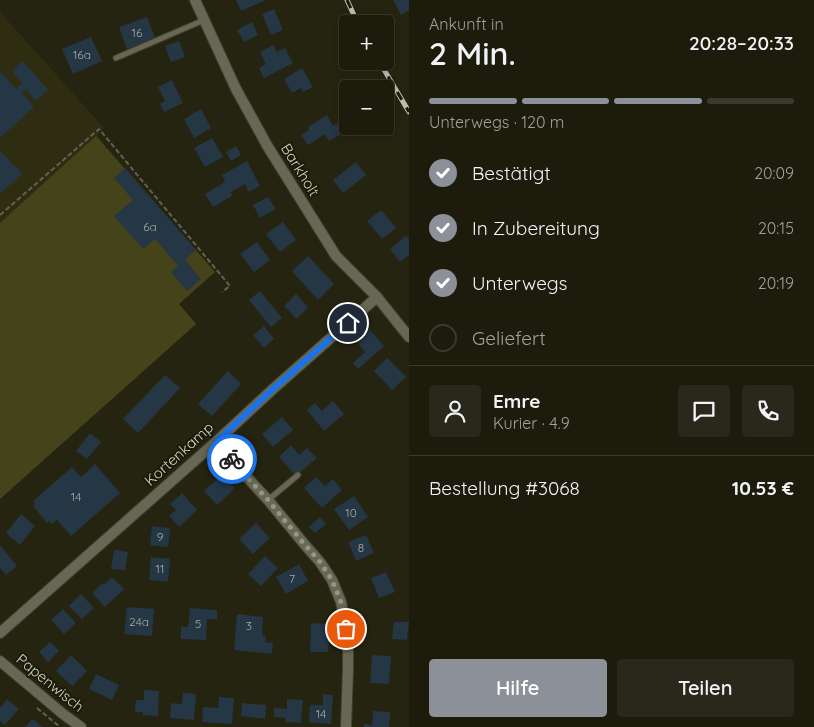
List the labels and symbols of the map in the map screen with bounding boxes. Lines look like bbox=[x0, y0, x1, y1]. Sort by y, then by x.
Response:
house number: 16 bbox=[132, 25, 143, 40]
house number: 16a bbox=[73, 47, 91, 62]
street label: Barkholt bbox=[277, 140, 324, 200]
house number: 6a bbox=[143, 219, 157, 234]
pin bbox=[327, 302, 369, 344]
street label: Kortenkamp bbox=[140, 418, 217, 490]
courier bbox=[207, 434, 257, 484]
house number: 14 bbox=[71, 489, 81, 504]
house number: 10 bbox=[345, 505, 357, 520]
house number: 9 bbox=[157, 529, 164, 544]
house number: 8 bbox=[358, 540, 364, 555]
house number: 11 bbox=[156, 561, 164, 576]
house number: 7 bbox=[289, 571, 295, 586]
pin bbox=[325, 608, 367, 650]
house number: 24a bbox=[129, 614, 149, 629]
house number: 5 bbox=[195, 616, 201, 631]
house number: 3 bbox=[246, 618, 252, 633]
street label: Papenwisch bbox=[12, 649, 88, 716]
house number: 14 bbox=[316, 706, 326, 721]

